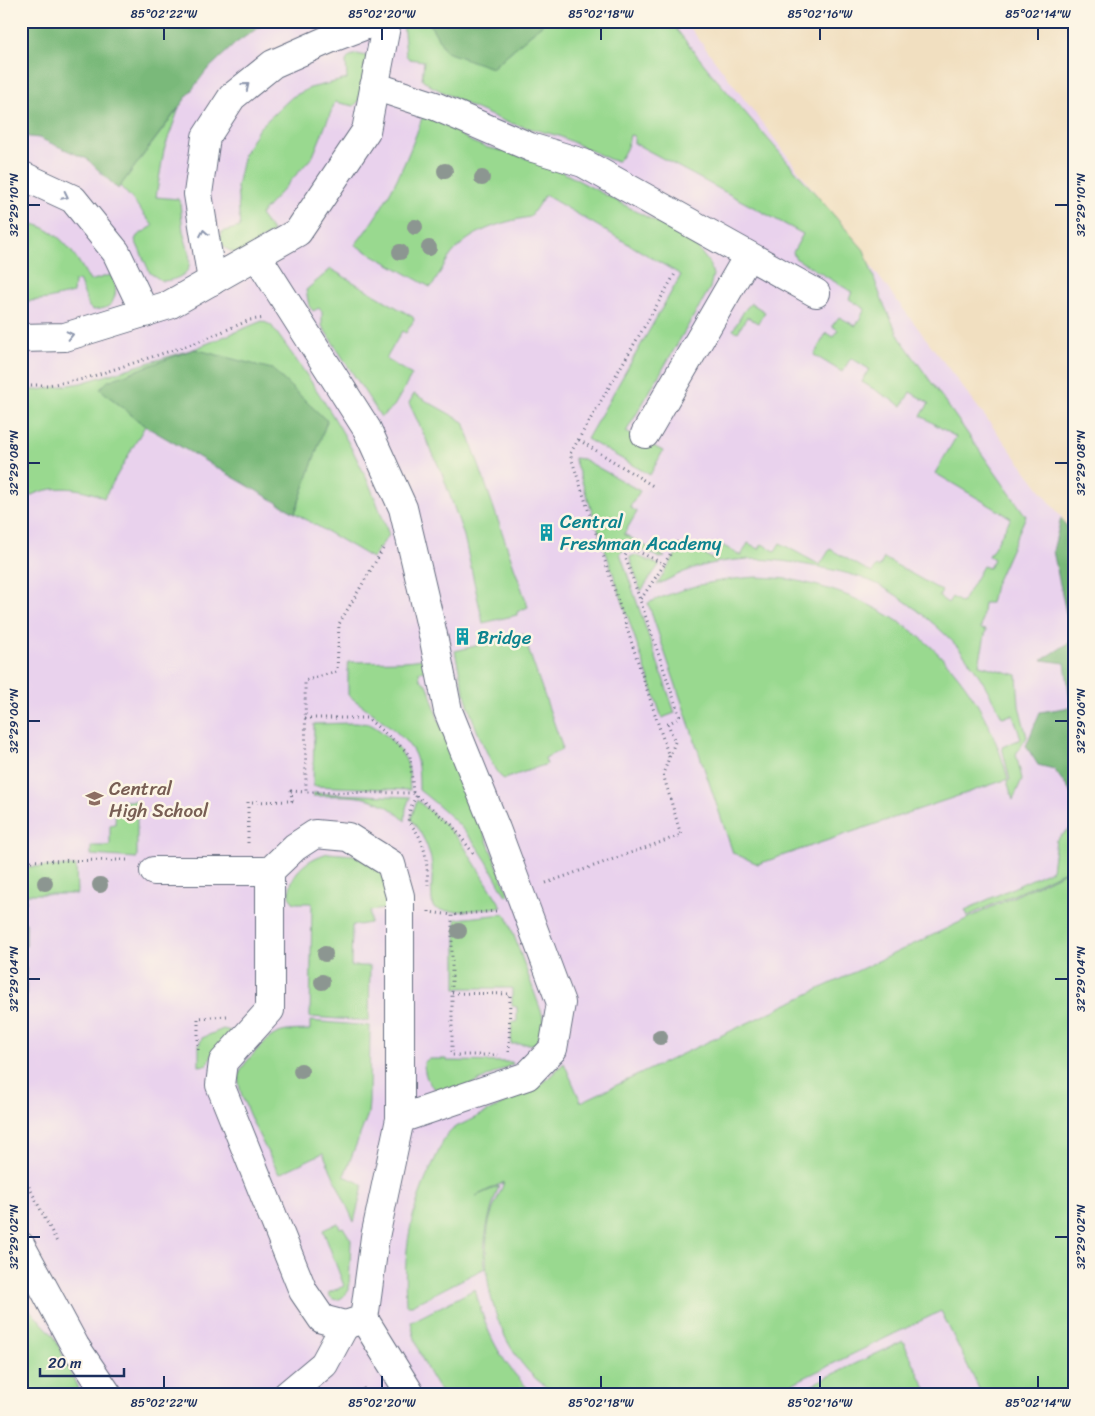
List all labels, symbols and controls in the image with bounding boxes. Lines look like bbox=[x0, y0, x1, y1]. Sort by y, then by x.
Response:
text: 85°02'22"W bbox=[131, 3, 198, 25]
text: 85°02'20"W bbox=[348, 3, 416, 25]
text: 85°02'18"W bbox=[568, 3, 634, 25]
text: 85°02'16"W bbox=[788, 3, 853, 25]
text: 85°02'14"W bbox=[1005, 3, 1072, 25]
one-way arrow bbox=[240, 83, 249, 91]
text: 32°29'10"N bbox=[3, 173, 25, 237]
text: 32°29'10"N bbox=[1070, 173, 1092, 237]
one-way arrow bbox=[60, 189, 69, 200]
one-way arrow bbox=[200, 228, 210, 237]
one-way arrow bbox=[65, 330, 74, 341]
text: 32°29'08"N bbox=[3, 430, 25, 496]
text: 32°29'08"N bbox=[1070, 430, 1092, 496]
place label: Central Freshman Academy bbox=[560, 505, 722, 560]
building icon: Central Freshman Academy bbox=[536, 522, 556, 542]
place label: Bridge bbox=[477, 621, 532, 654]
building icon: Bridge bbox=[453, 627, 473, 647]
text: 32°29'06"N bbox=[3, 688, 25, 754]
text: 32°29'06"N bbox=[1070, 688, 1092, 754]
place label: Central High School bbox=[109, 772, 209, 827]
school or university icon: Central High School bbox=[85, 789, 105, 809]
text: 32°29'04"N bbox=[3, 945, 25, 1012]
text: 32°29'04"N bbox=[1070, 945, 1092, 1012]
text: 32°29'02"N bbox=[3, 1204, 25, 1270]
text: 32°29'02"N bbox=[1070, 1204, 1092, 1270]
scale bar bbox=[40, 1346, 124, 1378]
text: 20 m bbox=[48, 1350, 82, 1376]
text: 85°02'22"W bbox=[131, 1392, 198, 1414]
text: 85°02'20"W bbox=[348, 1392, 416, 1414]
text: 85°02'18"W bbox=[568, 1392, 634, 1414]
text: 85°02'16"W bbox=[788, 1392, 853, 1414]
text: 85°02'14"W bbox=[1005, 1392, 1072, 1414]

